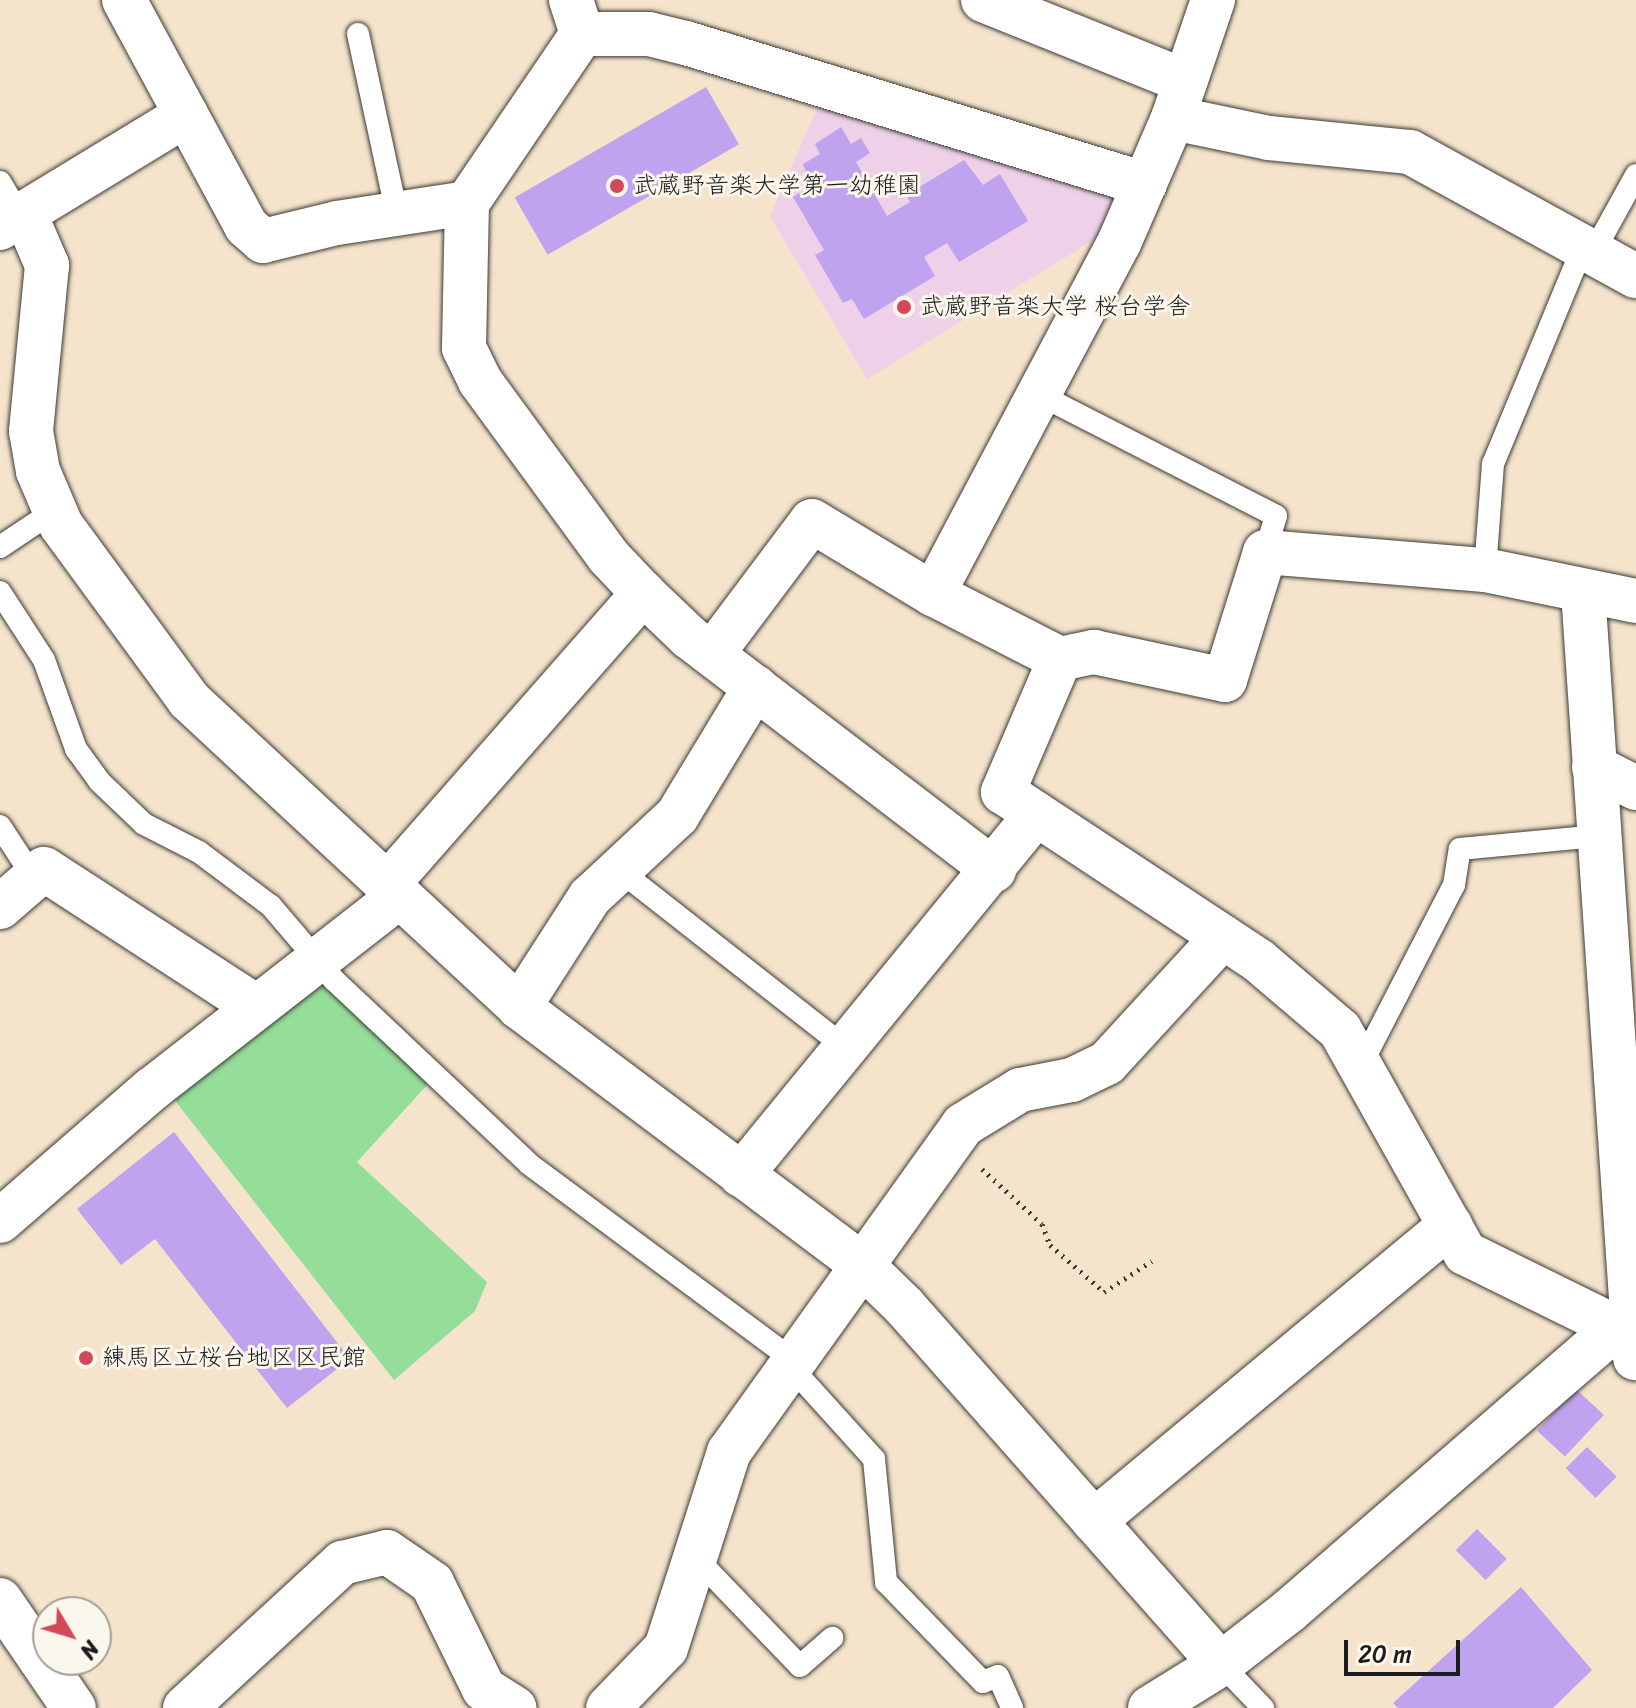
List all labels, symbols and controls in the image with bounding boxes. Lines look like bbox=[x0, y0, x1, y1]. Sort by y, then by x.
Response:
place label: 武蔵野音楽大学第一幼稚園 bbox=[633, 172, 921, 200]
marker: 武蔵野音楽大学第一幼稚園 bbox=[608, 177, 626, 195]
place label: 武蔵野音楽大学 桜台学舎 bbox=[920, 293, 1190, 321]
marker: 武蔵野音楽大学 桜台学舎 bbox=[895, 298, 913, 316]
place label: 練馬区立桜台地区区民館 bbox=[102, 1344, 366, 1372]
marker: 練馬区立桜台地区区民館 bbox=[77, 1349, 95, 1367]
north arrow bbox=[32, 1596, 112, 1676]
scale bar bbox=[1348, 1624, 1464, 1674]
text: N bbox=[70, 1632, 110, 1668]
text: 20 m bbox=[1358, 1633, 1412, 1675]

